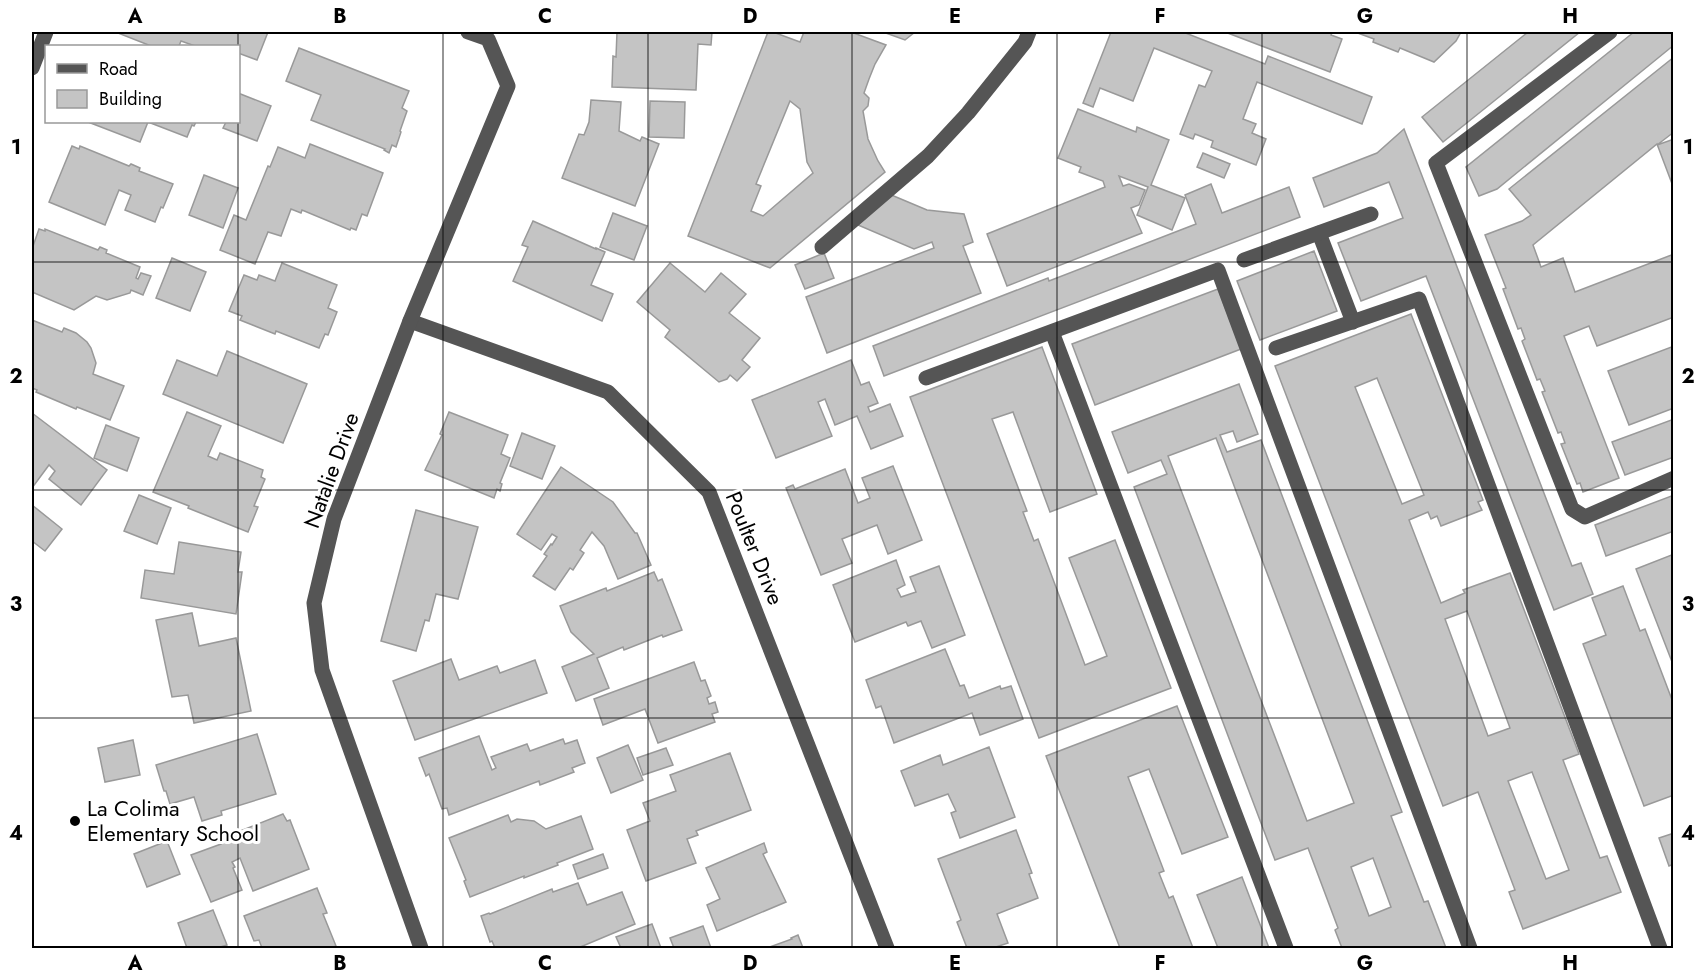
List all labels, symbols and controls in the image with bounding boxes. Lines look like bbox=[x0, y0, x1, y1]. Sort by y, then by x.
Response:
text: A bbox=[127, 2, 143, 31]
text: B bbox=[333, 2, 347, 31]
text: C bbox=[538, 2, 552, 31]
text: D bbox=[743, 2, 757, 31]
text: E bbox=[949, 2, 961, 31]
text: F bbox=[1154, 2, 1166, 31]
text: G bbox=[1357, 2, 1373, 31]
text: H bbox=[1562, 2, 1578, 31]
legend bbox=[45, 45, 240, 123]
text: Road bbox=[99, 56, 138, 82]
text: Building bbox=[99, 86, 162, 112]
text: 1 bbox=[11, 133, 21, 162]
text: 1 bbox=[1683, 133, 1693, 162]
text: 2 bbox=[9, 362, 23, 391]
text: 2 bbox=[1681, 362, 1695, 391]
street label: Natalie Drive bbox=[295, 408, 367, 532]
street label: Poulter Drive bbox=[718, 487, 792, 609]
text: 3 bbox=[10, 590, 22, 619]
text: 3 bbox=[1682, 590, 1694, 619]
place label: La Colima Elementary School bbox=[87, 792, 259, 849]
marker: La Colima Elementary School bbox=[68, 814, 82, 828]
text: 4 bbox=[9, 819, 23, 848]
text: 4 bbox=[1681, 819, 1695, 848]
text: A bbox=[127, 949, 143, 978]
text: B bbox=[333, 949, 347, 978]
text: C bbox=[538, 949, 552, 978]
text: D bbox=[743, 949, 757, 978]
text: E bbox=[949, 949, 961, 978]
text: F bbox=[1154, 949, 1166, 978]
text: G bbox=[1357, 949, 1373, 978]
text: H bbox=[1562, 949, 1578, 978]

